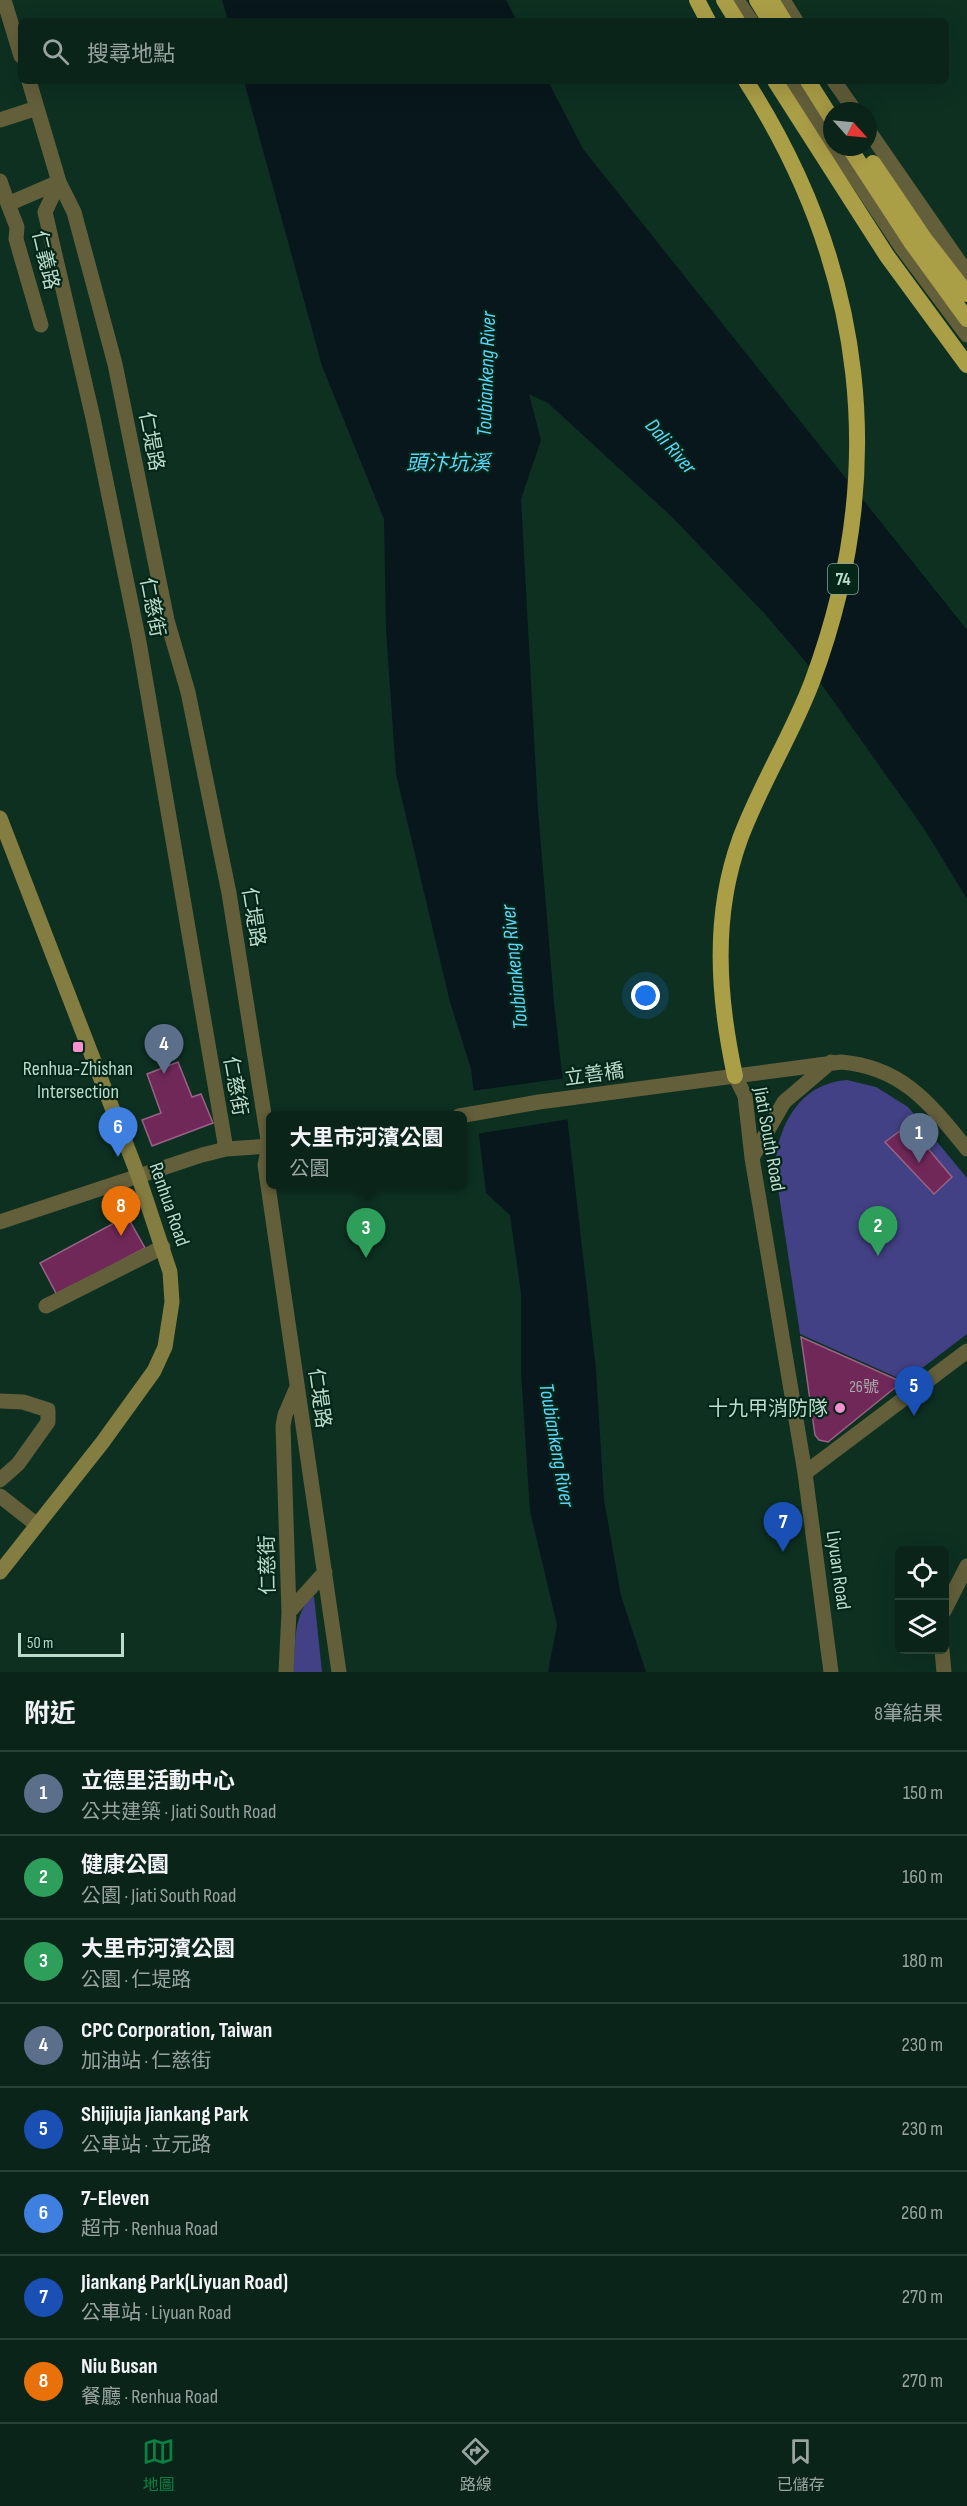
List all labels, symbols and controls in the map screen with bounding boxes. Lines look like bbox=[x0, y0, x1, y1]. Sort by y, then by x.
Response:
search box bbox=[18, 18, 949, 84]
icon: search bbox=[39, 35, 72, 68]
text: 搜尋地點 bbox=[87, 41, 175, 68]
north arrow bbox=[823, 102, 877, 156]
street label: 仁義路 bbox=[27, 228, 63, 292]
water label: Toubiankeng River bbox=[472, 310, 501, 437]
street label: 仁堤路 bbox=[134, 409, 169, 473]
water label: Dali River bbox=[640, 414, 702, 480]
water label: 頭汴坑溪 bbox=[406, 451, 493, 476]
road number: 74 bbox=[828, 564, 858, 594]
street label: 仁慈街 bbox=[135, 575, 170, 639]
street label: 仁堤路 bbox=[236, 886, 270, 949]
water label: Toubiankeng River bbox=[495, 902, 533, 1031]
your location bbox=[631, 981, 660, 1010]
pin: 4 bbox=[144, 1024, 184, 1074]
marker: Renhua-Zhishan Intersection bbox=[71, 1040, 85, 1054]
street label: 仁慈街 bbox=[218, 1055, 252, 1118]
place label: Renhua-Zhishan Intersection bbox=[23, 1057, 133, 1104]
street label: 立善橋 bbox=[563, 1059, 626, 1091]
street label: Jiati South Road bbox=[748, 1084, 790, 1193]
pin: 6 bbox=[98, 1108, 138, 1157]
popup bbox=[266, 1111, 467, 1189]
pin: 1 bbox=[900, 1114, 938, 1163]
text: 大里市河濱公園 bbox=[289, 1125, 444, 1152]
text: 公園 bbox=[289, 1157, 329, 1181]
street label: Renhua Road bbox=[144, 1159, 195, 1249]
pin: 8 bbox=[102, 1186, 140, 1236]
pin: 2 bbox=[858, 1206, 898, 1256]
pin: 3 bbox=[346, 1208, 386, 1258]
pin: 5 bbox=[894, 1366, 934, 1416]
street label: 仁堤路 bbox=[303, 1367, 335, 1430]
house number: 26號 bbox=[849, 1378, 879, 1397]
water label: Toubiankeng River bbox=[533, 1381, 580, 1510]
place label: 十九甲消防隊 bbox=[708, 1397, 828, 1421]
marker: 十九甲消防隊 bbox=[833, 1401, 847, 1415]
pin: 7 bbox=[764, 1502, 802, 1552]
street label: Liyuan Road bbox=[821, 1529, 855, 1611]
street label: 仁慈街 bbox=[255, 1535, 281, 1595]
map controls bbox=[895, 1546, 949, 1654]
button: locate bbox=[895, 1546, 949, 1600]
button: layers bbox=[895, 1600, 949, 1654]
scale bar bbox=[18, 1630, 124, 1658]
text: 50 m bbox=[27, 1634, 53, 1653]
text: 附近 bbox=[24, 1699, 76, 1730]
text: 8筆結果 bbox=[874, 1702, 943, 1726]
text: 立德里活動中心 bbox=[81, 1768, 235, 1795]
text: 1 bbox=[40, 1781, 47, 1805]
text: 150 m bbox=[903, 1781, 943, 1805]
text: 公共建築 · Jiati South Road bbox=[81, 1800, 276, 1824]
text: 健康公園 bbox=[81, 1852, 169, 1879]
text: 2 bbox=[39, 1865, 48, 1889]
text: 160 m bbox=[902, 1865, 943, 1889]
text: 公園 · Jiati South Road bbox=[81, 1884, 236, 1908]
text: 大里市河濱公園 bbox=[81, 1936, 235, 1963]
text: 3 bbox=[39, 1949, 48, 1973]
text: 180 m bbox=[902, 1949, 943, 1973]
text: 公園 · 仁堤路 bbox=[81, 1968, 191, 1992]
text: CPC Corporation, Taiwan bbox=[81, 2017, 272, 2044]
text: 4 bbox=[39, 2033, 48, 2057]
text: 230 m bbox=[901, 2033, 943, 2057]
text: 加油站 · 仁慈街 bbox=[81, 2049, 211, 2073]
text: Shijiujia Jiankang Park bbox=[81, 2101, 249, 2128]
text: 5 bbox=[39, 2117, 48, 2141]
text: 230 m bbox=[901, 2117, 943, 2141]
text: 公車站 · 立元路 bbox=[81, 2133, 211, 2157]
text: 7-Eleven bbox=[81, 2185, 149, 2212]
text: 6 bbox=[39, 2201, 48, 2225]
text: 260 m bbox=[901, 2201, 943, 2225]
text: 超市 · Renhua Road bbox=[81, 2217, 218, 2241]
text: Jiankang Park(Liyuan Road) bbox=[81, 2269, 288, 2296]
text: 7 bbox=[39, 2285, 48, 2309]
text: 270 m bbox=[902, 2285, 943, 2309]
text: 公車站 · Liyuan Road bbox=[81, 2301, 231, 2325]
text: Niu Busan bbox=[81, 2353, 158, 2380]
text: 8 bbox=[39, 2369, 48, 2393]
text: 270 m bbox=[902, 2369, 943, 2393]
text: 餐廳 · Renhua Road bbox=[81, 2385, 218, 2409]
tab: 地圖 bbox=[142, 2435, 175, 2495]
tab: 路線 bbox=[459, 2435, 492, 2495]
tab: 已儲存 bbox=[777, 2435, 825, 2495]

